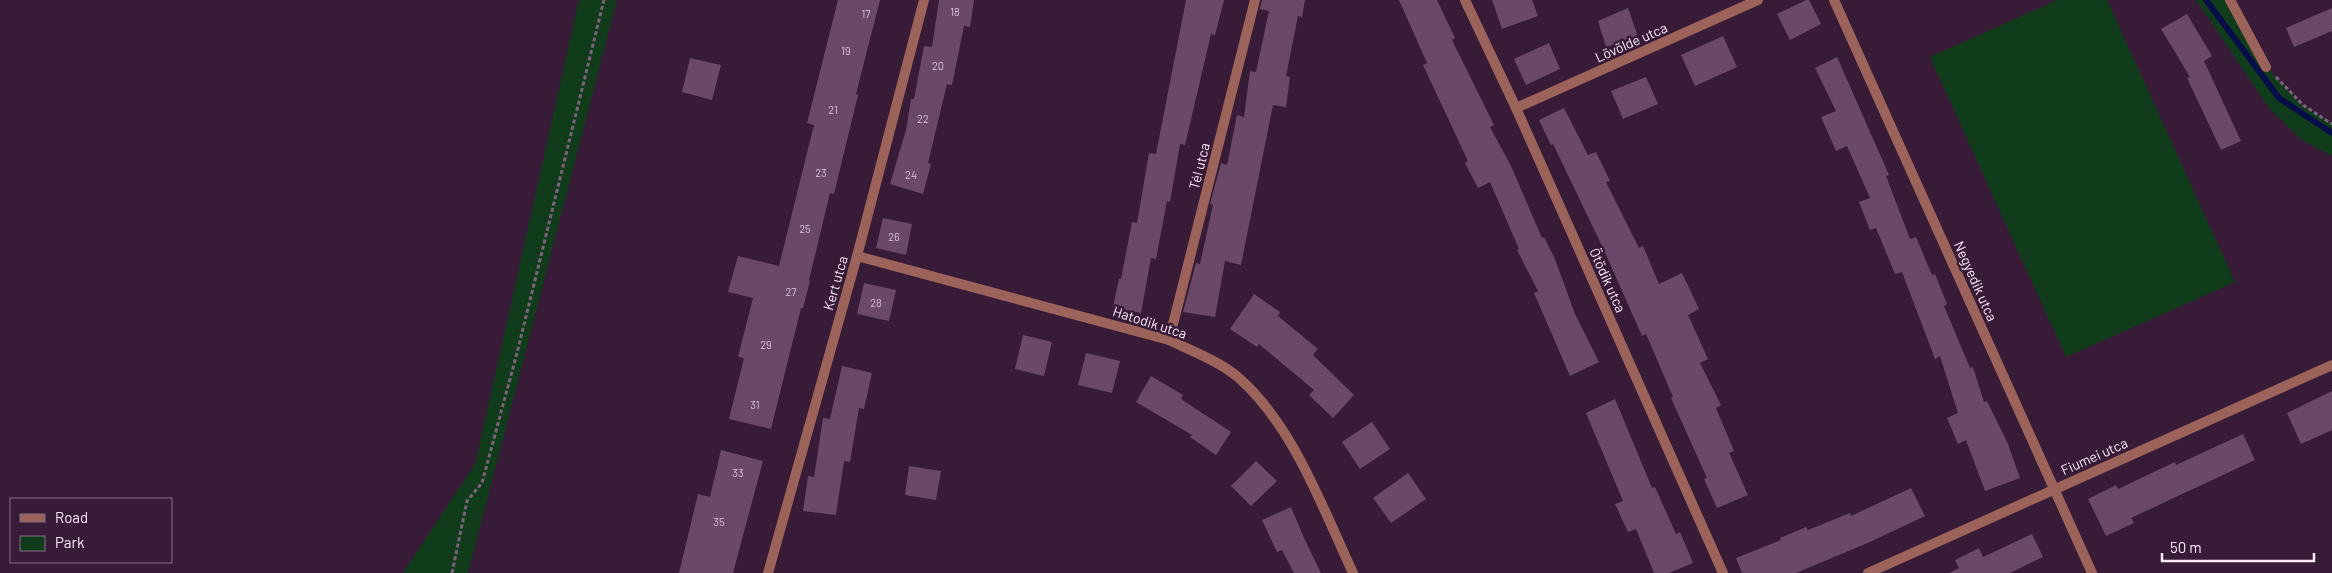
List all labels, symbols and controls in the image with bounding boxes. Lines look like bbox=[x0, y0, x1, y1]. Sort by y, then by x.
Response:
house number: 18 bbox=[950, 5, 960, 18]
house number: 17 bbox=[861, 7, 871, 20]
street label: Lövölde utca bbox=[1592, 19, 1670, 65]
house number: 19 bbox=[841, 44, 851, 57]
house number: 20 bbox=[932, 59, 944, 72]
house number: 21 bbox=[828, 103, 838, 116]
house number: 22 bbox=[917, 112, 929, 125]
street label: Tél utca bbox=[1185, 141, 1213, 191]
house number: 23 bbox=[815, 166, 827, 179]
house number: 24 bbox=[905, 168, 917, 181]
house number: 25 bbox=[799, 222, 811, 235]
house number: 26 bbox=[888, 230, 900, 243]
street label: Negyedik utca bbox=[1951, 238, 2001, 324]
street label: Ötödik utca bbox=[1586, 245, 1630, 315]
street label: Kert utca bbox=[819, 254, 851, 312]
house number: 27 bbox=[785, 285, 797, 298]
house number: 28 bbox=[870, 296, 882, 309]
street label: Hatodik utca bbox=[1111, 302, 1189, 342]
house number: 29 bbox=[760, 338, 772, 351]
house number: 31 bbox=[750, 398, 760, 411]
street label: Fiumei utca bbox=[2058, 434, 2130, 478]
house number: 33 bbox=[732, 466, 744, 479]
legend bbox=[10, 498, 172, 563]
text: Road bbox=[55, 508, 88, 526]
house number: 35 bbox=[713, 515, 725, 528]
scale bar bbox=[2162, 530, 2314, 562]
text: Park bbox=[55, 533, 85, 551]
text: 50 m bbox=[2170, 538, 2202, 556]

